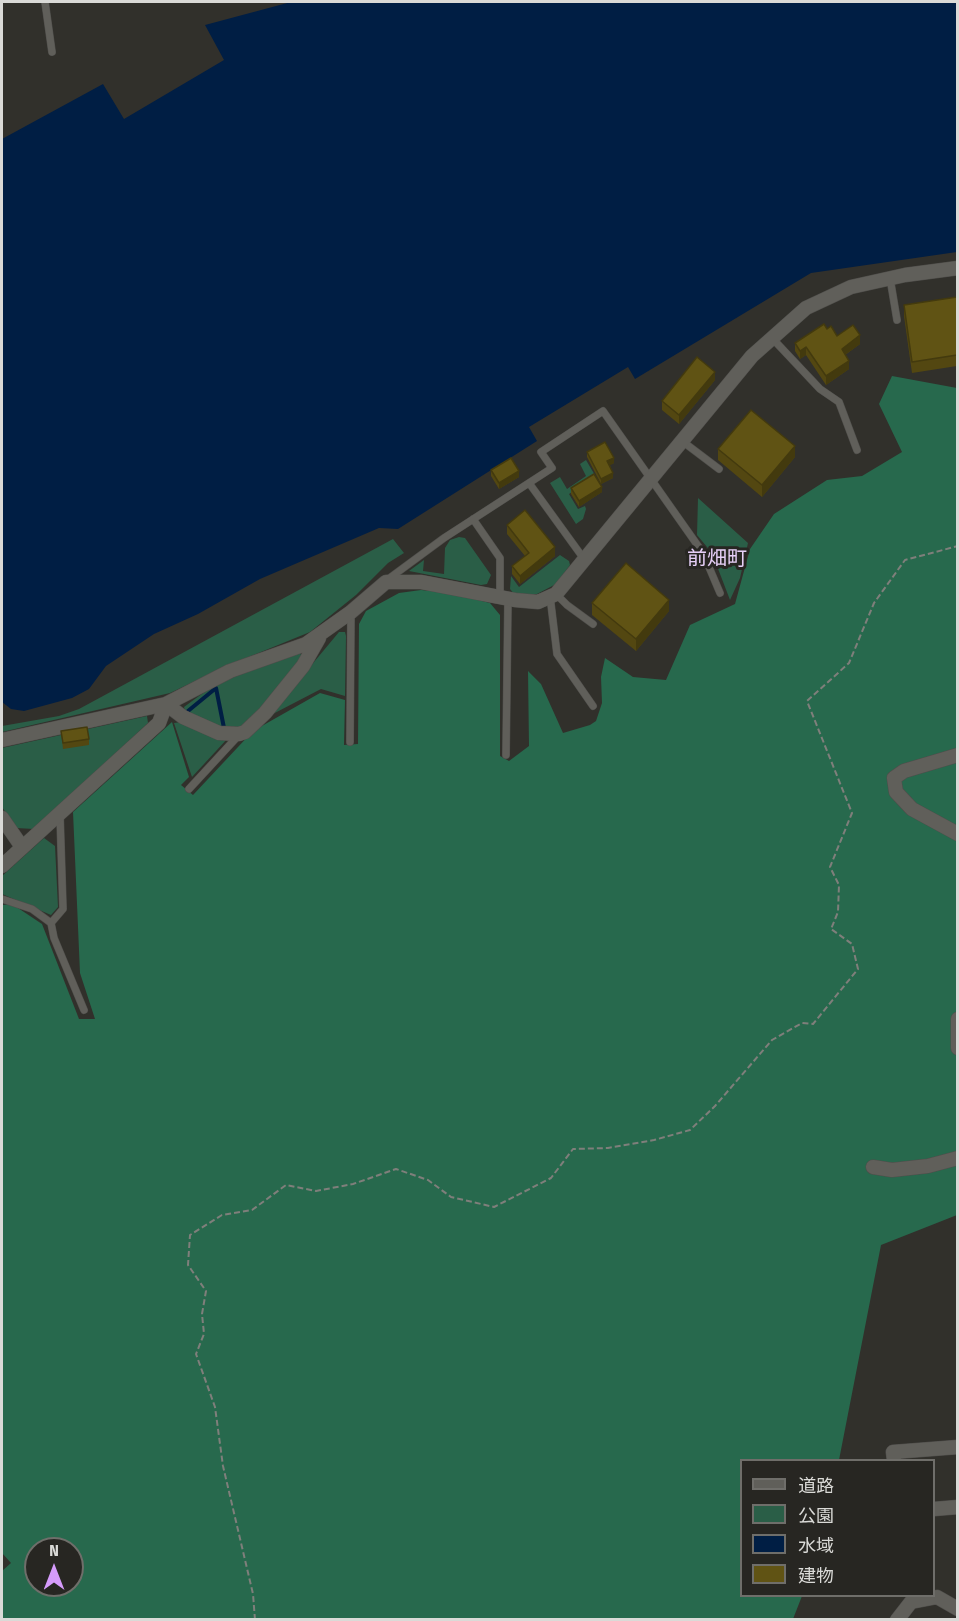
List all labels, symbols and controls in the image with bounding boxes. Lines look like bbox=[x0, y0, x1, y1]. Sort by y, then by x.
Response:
district label: 前畑町 bbox=[687, 547, 747, 571]
legend bbox=[740, 1459, 935, 1597]
text: 道路 bbox=[798, 1475, 834, 1497]
text: 公園 bbox=[798, 1505, 834, 1527]
text: 水域 bbox=[798, 1535, 834, 1557]
north arrow bbox=[24, 1537, 84, 1597]
text: N bbox=[49, 1541, 59, 1560]
text: 建物 bbox=[798, 1565, 834, 1587]

